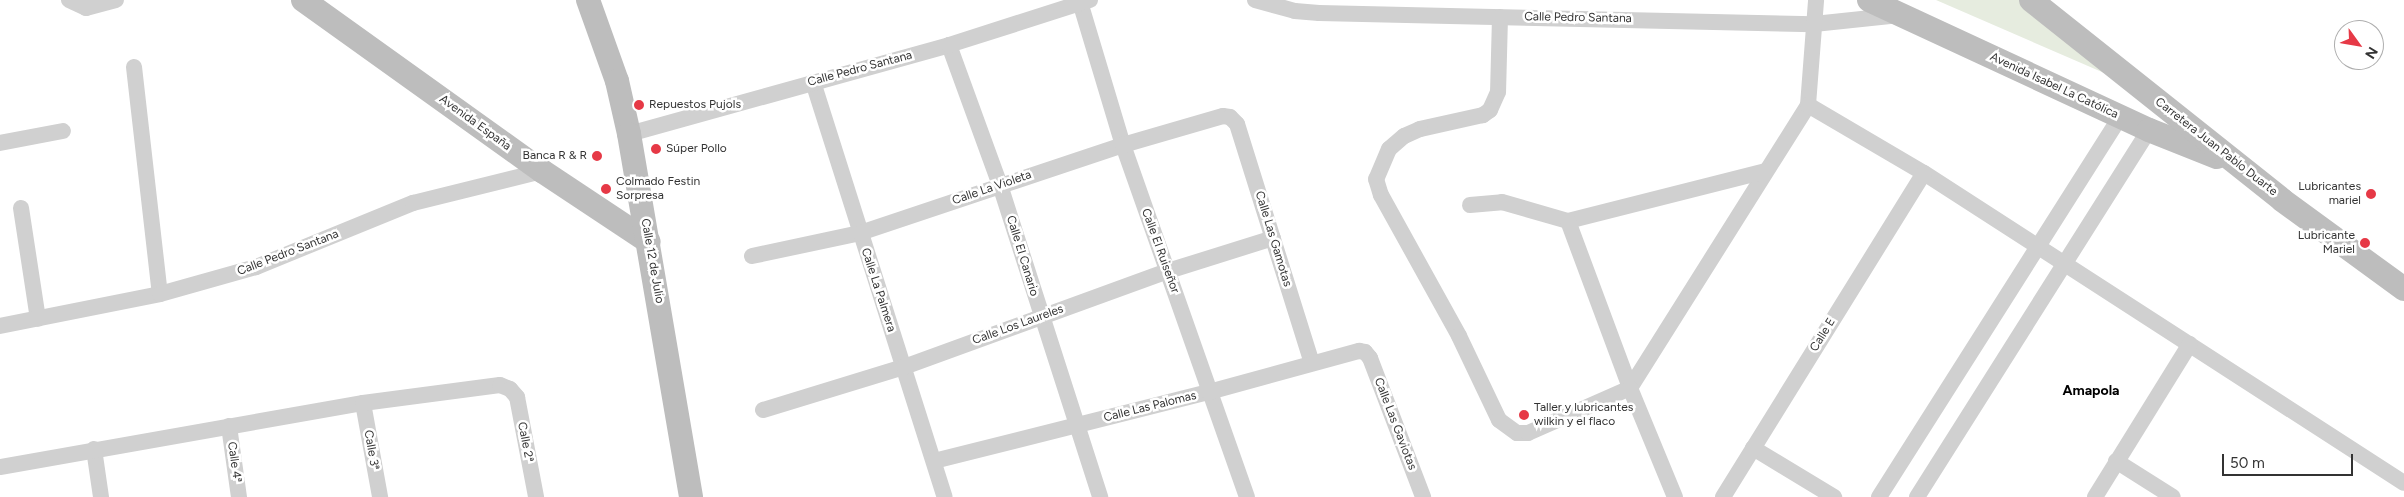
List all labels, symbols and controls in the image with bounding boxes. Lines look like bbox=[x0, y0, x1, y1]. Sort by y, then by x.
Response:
street label: Calle Pedro Santana bbox=[1524, 10, 1632, 26]
north arrow bbox=[2334, 20, 2384, 70]
text: N bbox=[2361, 44, 2381, 62]
street label: Calle Pedro Santana bbox=[806, 48, 914, 90]
street label: Avenida Isabel La Católica bbox=[1988, 50, 2120, 122]
street label: Avenida España bbox=[436, 92, 514, 154]
street label: Carretera Juan Pablo Duarte bbox=[2152, 95, 2280, 199]
place label: Repuestos Pujols bbox=[649, 98, 741, 112]
marker: Repuestos Pujols bbox=[633, 99, 645, 111]
place label: Súper Pollo bbox=[666, 142, 727, 156]
marker: Súper Pollo bbox=[650, 143, 662, 155]
place label: Banca R & R bbox=[523, 149, 587, 163]
marker: Banca R & R bbox=[591, 150, 603, 162]
street label: Calle La Violeta bbox=[951, 168, 1033, 208]
place label: Colmado Festin Sorpresa bbox=[616, 175, 700, 203]
place label: Lubricantes mariel bbox=[2298, 180, 2361, 208]
marker: Colmado Festin Sorpresa bbox=[600, 183, 612, 195]
marker: Lubricantes mariel bbox=[2365, 188, 2377, 200]
street label: Calle Las Gamotas bbox=[1252, 190, 1294, 288]
street label: Calle El Ruiseñor bbox=[1138, 207, 1182, 295]
street label: Calle El Canario bbox=[1003, 214, 1041, 298]
street label: Calle 12 de Julio bbox=[637, 217, 667, 305]
street label: Calle Pedro Santana bbox=[235, 227, 341, 279]
place label: Lubricante Mariel bbox=[2298, 229, 2355, 257]
marker: Lubricante Mariel bbox=[2359, 237, 2371, 249]
street label: Calle La Palmera bbox=[858, 246, 898, 334]
street label: Calle Los Laureles bbox=[971, 302, 1065, 348]
street label: Calle E bbox=[1807, 316, 1839, 354]
street label: Calle Las Gaviotas bbox=[1371, 376, 1419, 472]
district label: Amapola bbox=[2062, 383, 2120, 399]
street label: Calle Las Palomas bbox=[1102, 389, 1198, 425]
place label: Taller y lubricantes wilkin y el flaco bbox=[1534, 401, 1633, 429]
marker: Taller y lubricantes wilkin y el flaco bbox=[1518, 409, 1530, 421]
street label: Calle 2ª bbox=[514, 421, 536, 463]
street label: Calle 3ª bbox=[360, 429, 382, 471]
street label: Calle 4ª bbox=[224, 441, 244, 483]
scale bar bbox=[2224, 444, 2355, 476]
text: 50 m bbox=[2230, 454, 2265, 472]

